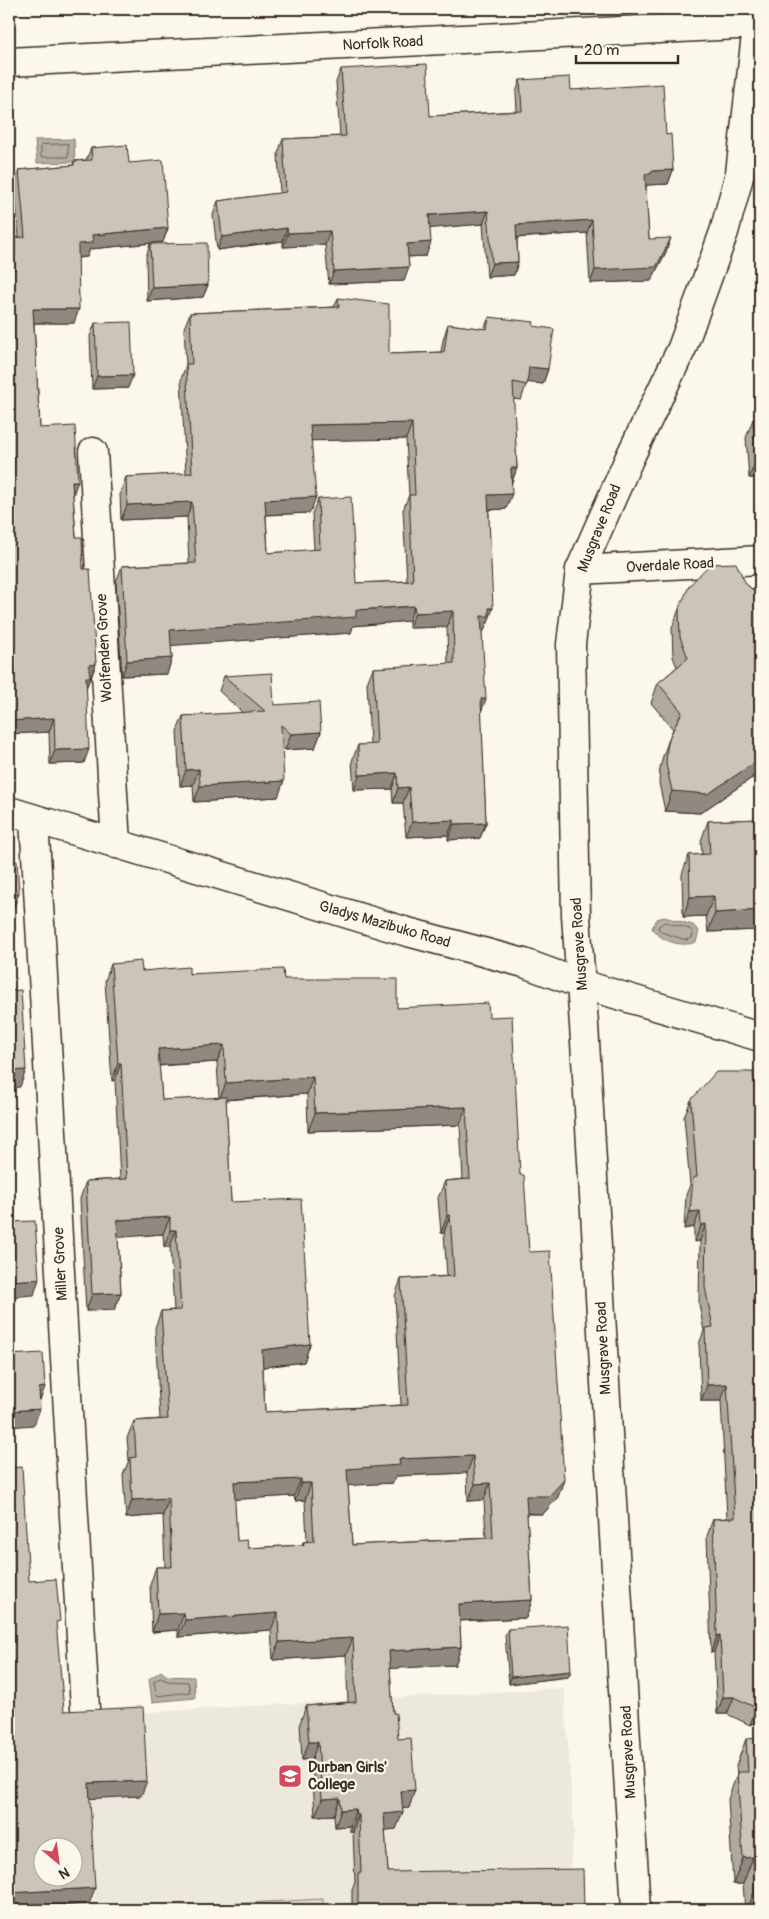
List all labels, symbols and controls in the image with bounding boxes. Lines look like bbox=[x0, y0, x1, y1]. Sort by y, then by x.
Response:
street label: Norfolk Road bbox=[342, 32, 424, 55]
scale bar bbox=[576, 32, 679, 64]
text: 20 m bbox=[584, 41, 619, 60]
street label: Musgrave Road bbox=[573, 481, 626, 575]
street label: Overdale Road bbox=[625, 554, 715, 577]
street label: Wolfenden Grove bbox=[92, 593, 117, 703]
street label: Gladys Mazibuko Road bbox=[317, 897, 453, 952]
street label: Musgrave Road bbox=[567, 897, 592, 991]
street label: Miller Grove bbox=[49, 1226, 72, 1301]
street label: Musgrave Road bbox=[592, 1301, 615, 1395]
street label: Musgrave Road bbox=[617, 1705, 640, 1799]
place label: Durban Girls' College bbox=[308, 1758, 387, 1794]
school or university icon: Durban Girls' College bbox=[277, 1763, 303, 1789]
north arrow bbox=[32, 1836, 82, 1886]
text: N bbox=[56, 1863, 72, 1883]

